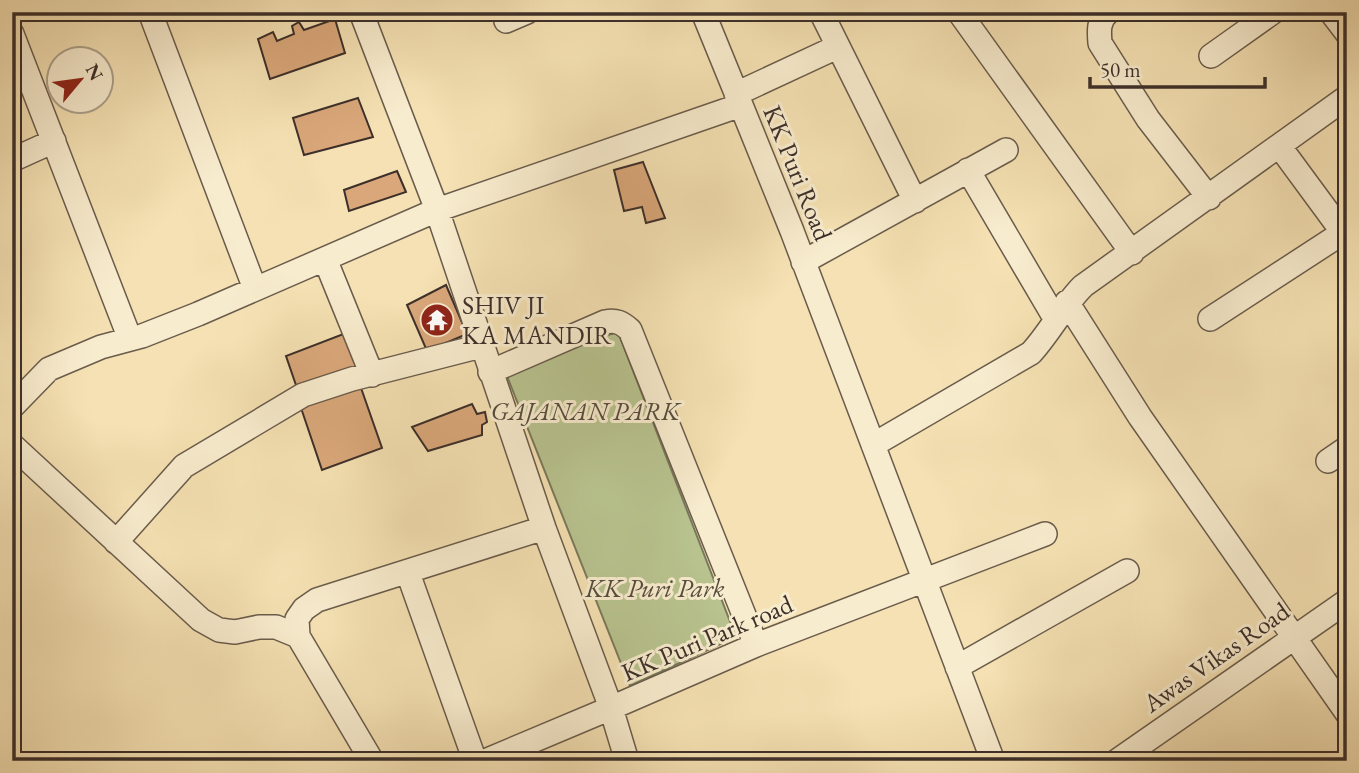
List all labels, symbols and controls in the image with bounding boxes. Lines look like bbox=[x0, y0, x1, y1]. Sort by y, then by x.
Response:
north arrow bbox=[46, 46, 116, 116]
scale bar bbox=[1090, 46, 1264, 90]
text: 50 m bbox=[1100, 56, 1141, 83]
text: N bbox=[80, 59, 109, 85]
street label: KK Puri Road bbox=[755, 100, 841, 247]
place label: SHIV JI KA MANDIR bbox=[462, 288, 612, 352]
temple icon: SHIV JI KA MANDIR bbox=[418, 301, 456, 339]
park label: GAJANAN PARK bbox=[491, 394, 682, 428]
park label: KK Puri Park bbox=[584, 571, 725, 605]
street label: KK Puri Park road bbox=[616, 586, 799, 689]
street label: Awas Vikas Road bbox=[1135, 593, 1297, 721]

